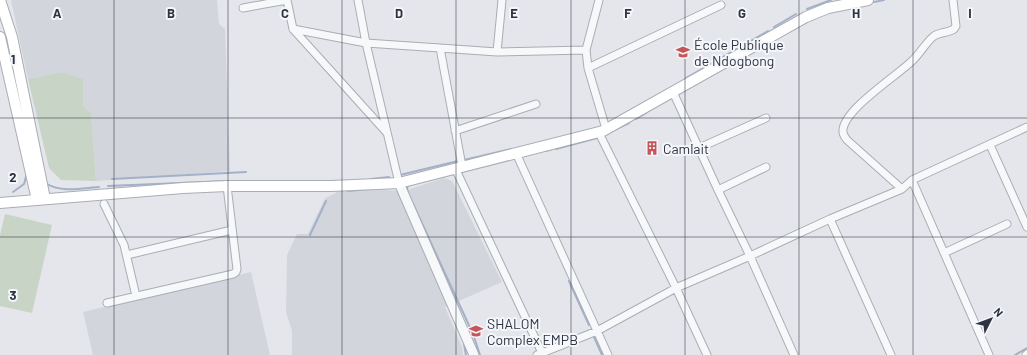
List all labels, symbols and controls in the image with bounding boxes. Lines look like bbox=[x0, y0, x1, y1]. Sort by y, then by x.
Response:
text: A bbox=[53, 5, 62, 21]
text: B bbox=[167, 5, 175, 21]
text: C bbox=[281, 5, 289, 21]
text: D bbox=[395, 5, 403, 21]
text: E bbox=[510, 5, 518, 21]
text: F bbox=[624, 5, 632, 21]
text: G bbox=[738, 5, 746, 21]
text: H bbox=[852, 5, 860, 21]
text: I bbox=[968, 5, 972, 21]
place label: École Publique de Ndogbong bbox=[694, 36, 784, 69]
school or university icon: École Publique de Ndogbong bbox=[675, 44, 691, 60]
text: 1 bbox=[11, 51, 15, 67]
building icon: Camlait bbox=[644, 140, 660, 156]
place label: Camlait bbox=[663, 140, 709, 157]
text: 2 bbox=[9, 169, 17, 185]
text: 3 bbox=[9, 287, 17, 303]
north arrow bbox=[971, 299, 1011, 339]
text: N bbox=[992, 305, 1006, 319]
place label: SHALOM Complex EMPB bbox=[487, 315, 578, 348]
school or university icon: SHALOM Complex EMPB bbox=[468, 323, 484, 339]

